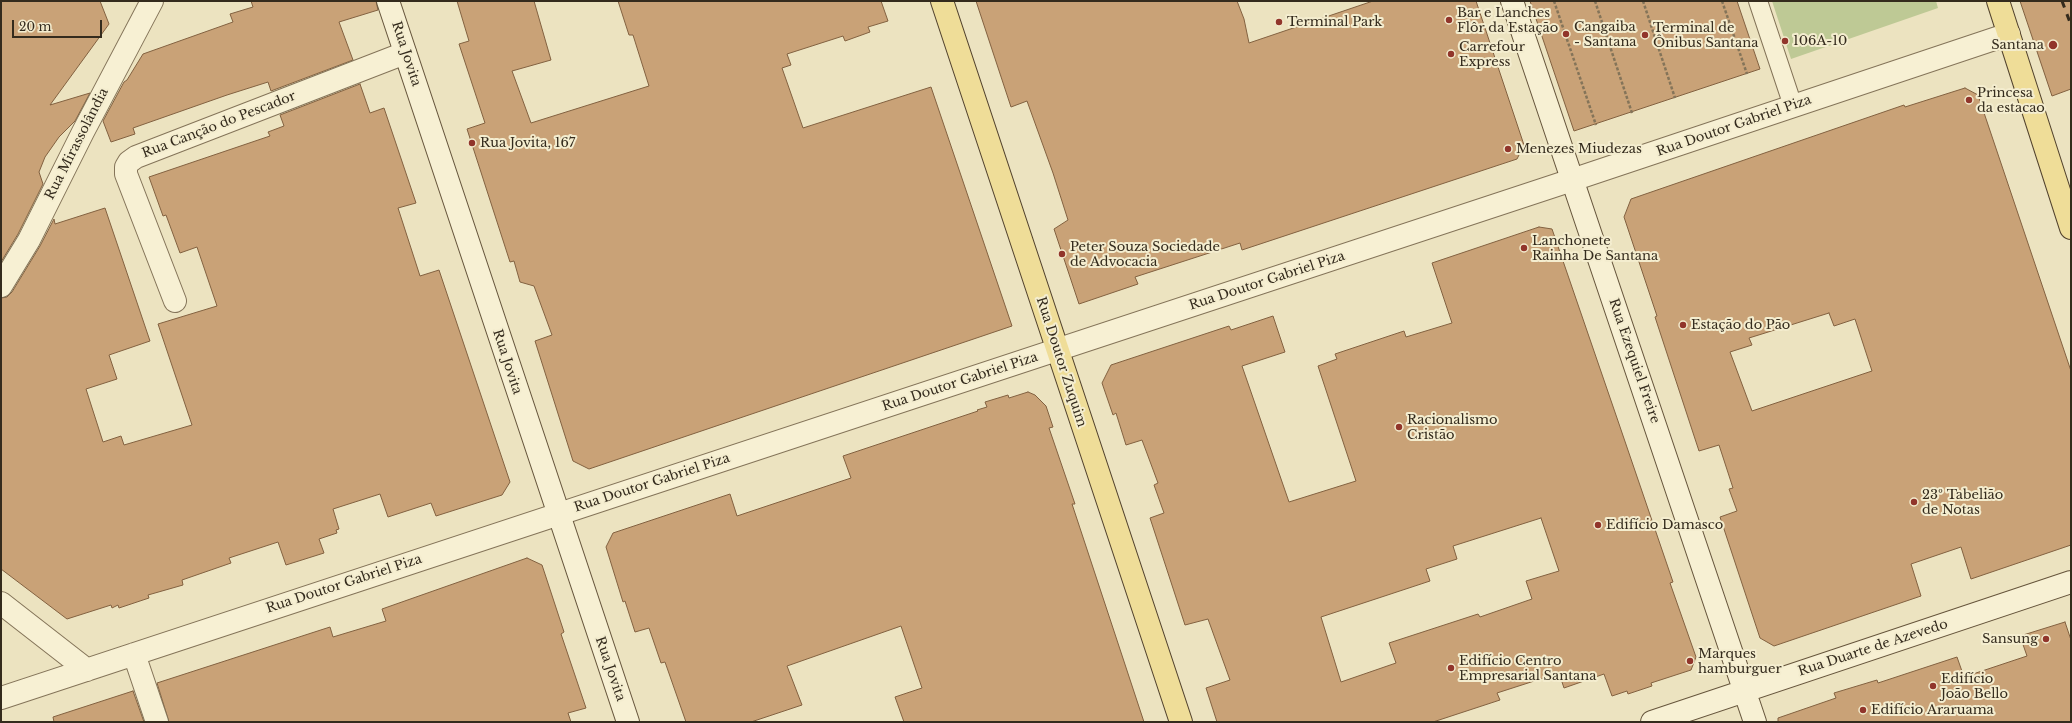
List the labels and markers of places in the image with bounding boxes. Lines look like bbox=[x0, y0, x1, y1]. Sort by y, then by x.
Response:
place label: Bar e Lanches Flôr da Estação bbox=[1457, 5, 1558, 36]
place label: Terminal Park bbox=[1287, 14, 1382, 30]
marker: Bar e Lanches Flôr da Estação bbox=[1444, 15, 1454, 25]
marker: Terminal Park bbox=[1274, 17, 1284, 27]
place label: Cangaiba - Santana bbox=[1574, 19, 1637, 50]
place label: Terminal de Ônibus Santana bbox=[1653, 20, 1758, 51]
marker: Cangaiba - Santana bbox=[1561, 29, 1571, 39]
marker: Terminal de Ônibus Santana bbox=[1640, 30, 1650, 40]
place label: 106A-10 bbox=[1793, 33, 1847, 49]
marker: 106A-10 bbox=[1780, 36, 1790, 46]
place label: Santana bbox=[1991, 37, 2044, 53]
place label: Carrefour Express bbox=[1459, 39, 1525, 70]
marker: Santana bbox=[2047, 39, 2059, 51]
marker: Carrefour Express bbox=[1446, 49, 1456, 59]
place label: Princesa da estacao bbox=[1977, 85, 2045, 116]
marker: Princesa da estacao bbox=[1964, 95, 1974, 105]
place label: Rua Jovita, 167 bbox=[480, 135, 575, 151]
marker: Rua Jovita, 167 bbox=[467, 138, 477, 148]
place label: Menezes Miudezas bbox=[1516, 141, 1642, 157]
marker: Menezes Miudezas bbox=[1503, 144, 1513, 154]
place label: Lanchonete Rainha De Santana bbox=[1532, 233, 1658, 264]
place label: Peter Souza Sociedade de Advocacia bbox=[1070, 239, 1220, 270]
marker: Lanchonete Rainha De Santana bbox=[1519, 243, 1529, 253]
marker: Peter Souza Sociedade de Advocacia bbox=[1057, 249, 1067, 259]
place label: Estação do Pão bbox=[1691, 317, 1790, 333]
marker: Estação do Pão bbox=[1678, 320, 1688, 330]
place label: Racionalismo Cristão bbox=[1407, 412, 1498, 443]
marker: Racionalismo Cristão bbox=[1394, 422, 1404, 432]
place label: 23º Tabelião de Notas bbox=[1922, 487, 2003, 518]
marker: 23º Tabelião de Notas bbox=[1909, 497, 1919, 507]
place label: Edifício Damasco bbox=[1606, 517, 1723, 533]
marker: Edifício Damasco bbox=[1593, 520, 1603, 530]
place label: Sansung bbox=[1982, 631, 2038, 647]
marker: Sansung bbox=[2041, 634, 2051, 644]
place label: Marques hamburguer bbox=[1698, 646, 1782, 677]
place label: Edifício Centro Empresarial Santana bbox=[1459, 653, 1596, 684]
marker: Marques hamburguer bbox=[1685, 656, 1695, 666]
marker: Edifício Centro Empresarial Santana bbox=[1446, 663, 1456, 673]
place label: Edifício João Bello bbox=[1941, 671, 2008, 702]
marker: Edifício João Bello bbox=[1928, 681, 1938, 691]
place label: Edifício Araruama bbox=[1871, 702, 1994, 718]
marker: Edifício Araruama bbox=[1858, 705, 1868, 715]

